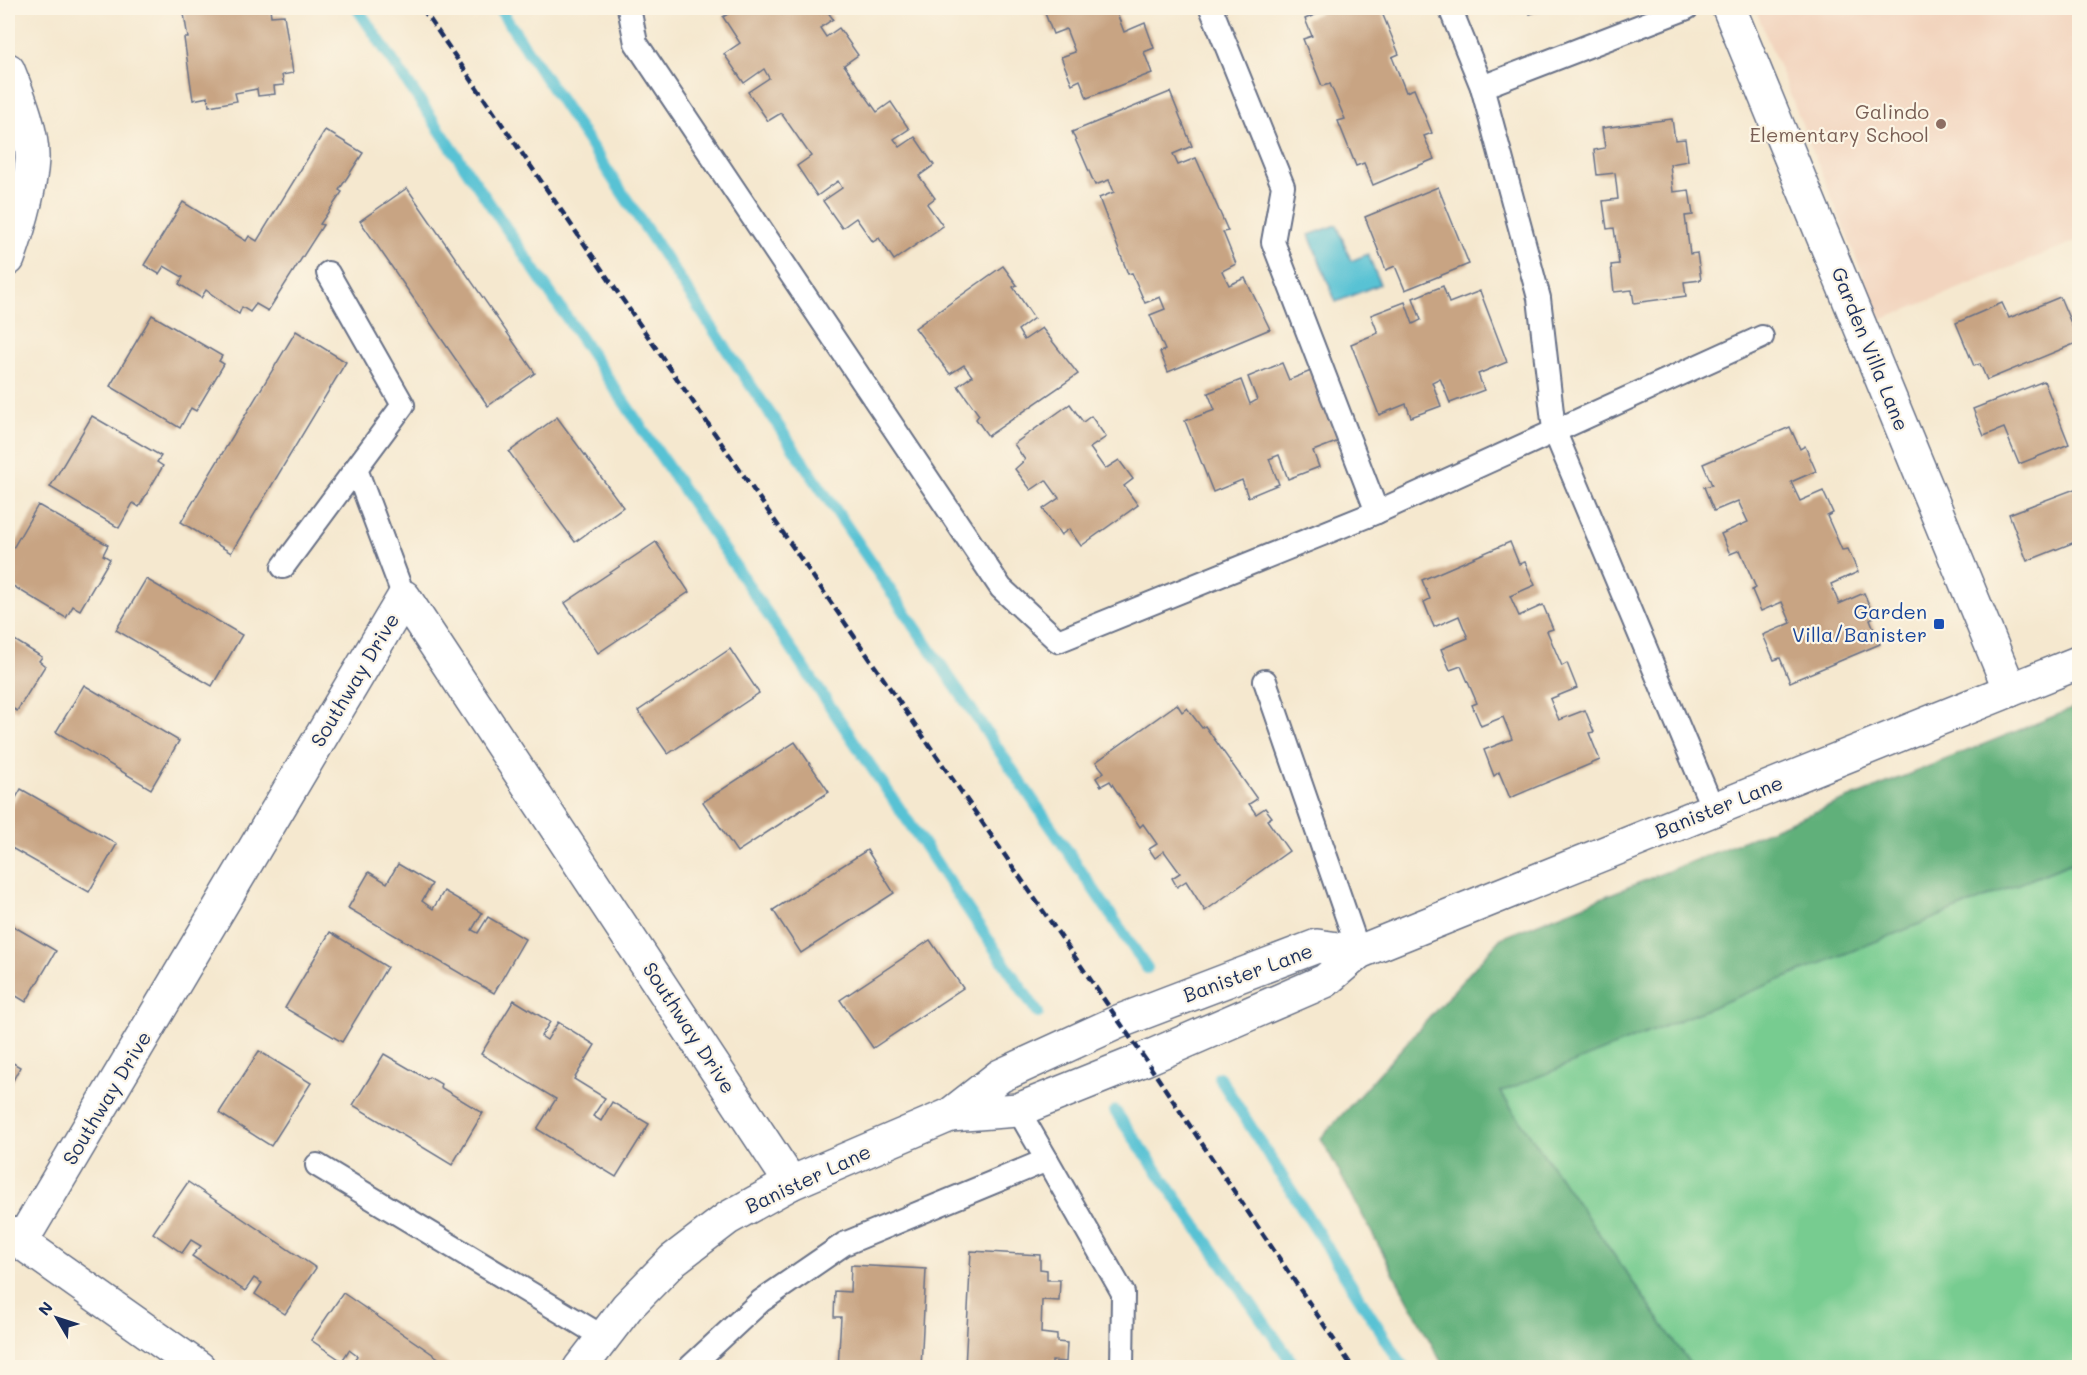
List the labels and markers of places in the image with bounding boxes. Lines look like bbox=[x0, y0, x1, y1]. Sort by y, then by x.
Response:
place label: Galindo Elementary School bbox=[1750, 98, 1929, 147]
marker: Galindo Elementary School bbox=[1934, 117, 1948, 131]
place label: Garden Villa/Banister bbox=[1792, 598, 1927, 647]
marker: Garden Villa/Banister bbox=[1932, 617, 1946, 631]

